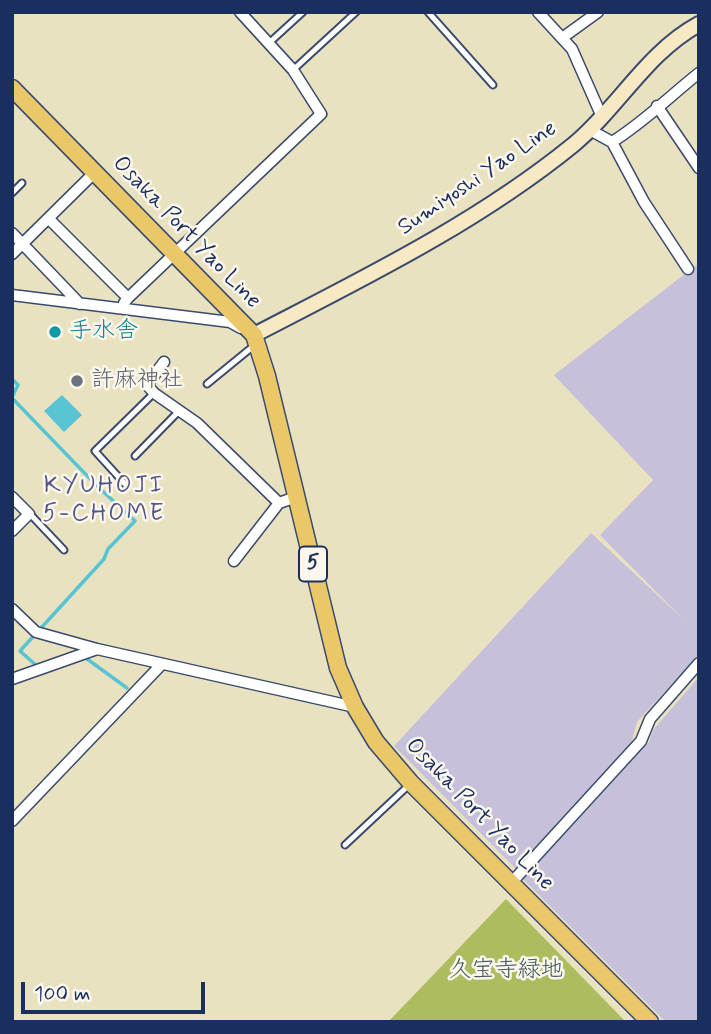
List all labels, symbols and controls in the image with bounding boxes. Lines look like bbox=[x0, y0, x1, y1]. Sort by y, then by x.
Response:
street label: Sumiyoshi Yao Line bbox=[393, 116, 563, 242]
street label: Osaka Port Yao Line bbox=[106, 151, 266, 315]
place label: 手水舎 bbox=[69, 318, 138, 346]
marker: 手水舎 bbox=[47, 324, 63, 340]
place label: 許麻神社 bbox=[91, 367, 183, 395]
marker: 許麻神社 bbox=[69, 373, 85, 389]
district label: KYUHOJI 5-CHOME bbox=[44, 473, 164, 529]
road number: 5 bbox=[299, 546, 327, 582]
street label: Osaka Port Yao Line bbox=[399, 733, 559, 897]
park label: 久宝寺緑地 bbox=[449, 957, 563, 985]
scale bar bbox=[24, 968, 208, 1012]
text: 100 m bbox=[34, 980, 90, 1008]

